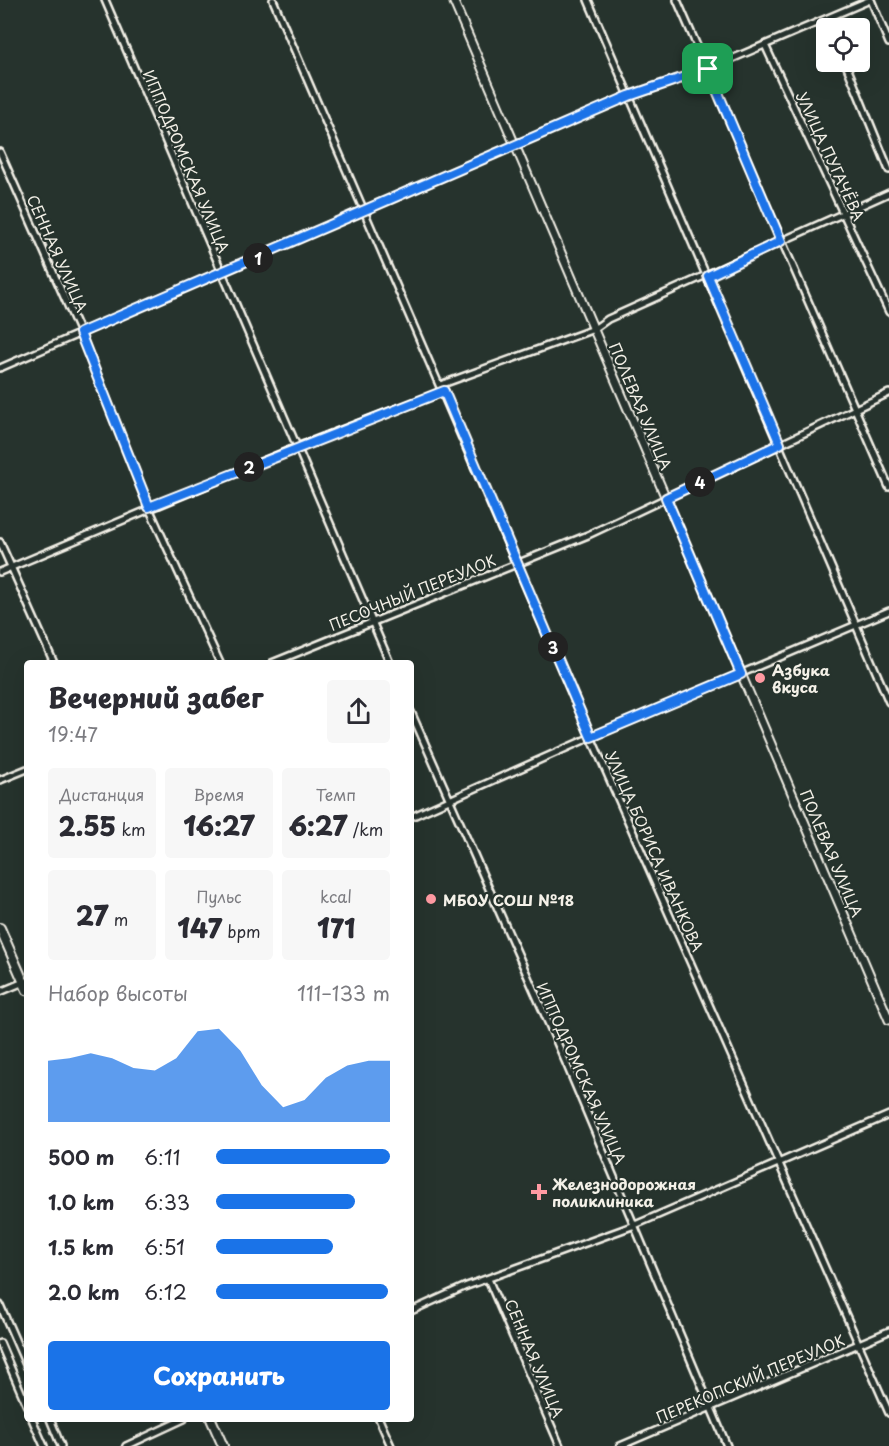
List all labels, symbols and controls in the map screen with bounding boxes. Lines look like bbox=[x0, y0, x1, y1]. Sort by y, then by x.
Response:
map controls bbox=[816, 18, 870, 72]
button: locate bbox=[816, 18, 870, 72]
pin bbox=[682, 43, 733, 94]
icon: arrive bbox=[691, 52, 724, 85]
street label: ИППОДРОМСКАЯ УЛИЦА bbox=[138, 66, 236, 256]
street label: УЛИЦА ПУГАЧЁВА bbox=[791, 88, 871, 224]
street label: СЕННАЯ УЛИЦА bbox=[22, 191, 94, 315]
pin: 1 bbox=[243, 243, 273, 273]
text: 1 bbox=[254, 246, 262, 270]
street label: ПОЛЕВАЯ УЛИЦА bbox=[604, 339, 678, 473]
pin: 2 bbox=[234, 452, 264, 482]
text: 2 bbox=[243, 455, 255, 479]
pin: 4 bbox=[685, 467, 715, 497]
text: 4 bbox=[695, 470, 705, 494]
street label: ПЕСОЧНЫЙ ПЕРЕУЛОК bbox=[325, 548, 499, 636]
pin: 3 bbox=[538, 632, 568, 662]
text: 3 bbox=[548, 635, 558, 659]
place label: Азбука вкуса bbox=[772, 658, 830, 698]
marker: Азбука вкуса bbox=[753, 671, 767, 685]
text: Вечерний забег bbox=[48, 676, 263, 717]
button: share bbox=[327, 680, 390, 743]
text: 19:47 bbox=[48, 719, 98, 749]
street label: УЛИЦА БОРИСА ИВАНКОВА bbox=[600, 747, 710, 955]
text: Дистанция bbox=[60, 782, 144, 806]
text: Время bbox=[193, 782, 245, 806]
text: Темп bbox=[316, 782, 356, 806]
street label: ПОЛЕВАЯ УЛИЦА bbox=[795, 786, 869, 920]
text: 2.55 bbox=[58, 806, 116, 845]
text: 16:27 bbox=[183, 806, 255, 845]
text: 6:27 bbox=[289, 806, 348, 845]
text: km bbox=[116, 817, 146, 841]
text: /km bbox=[348, 817, 383, 841]
text: Пульс bbox=[196, 884, 242, 908]
text: kcal bbox=[320, 884, 352, 908]
place label: МБОУ СОШ №18 bbox=[443, 888, 574, 911]
marker: МБОУ СОШ №18 bbox=[424, 892, 438, 906]
text: 27 bbox=[76, 896, 109, 935]
text: m bbox=[109, 907, 128, 931]
text: 147 bbox=[177, 908, 222, 947]
text: 171 bbox=[317, 908, 355, 947]
text: bpm bbox=[222, 919, 261, 943]
text: Набор высоты bbox=[48, 978, 188, 1008]
text: 111–133 m bbox=[297, 978, 390, 1008]
street label: ИППОДРОМСКАЯ УЛИЦА bbox=[531, 978, 633, 1168]
text: 500 m bbox=[48, 1142, 115, 1172]
text: 6:11 bbox=[144, 1142, 180, 1172]
place label: Железнодорожная поликлиника bbox=[552, 1172, 696, 1212]
marker: Железнодорожная поликлиника bbox=[530, 1183, 548, 1201]
text: 1.0 km bbox=[48, 1187, 115, 1217]
text: 6:33 bbox=[144, 1187, 190, 1217]
text: 1.5 km bbox=[48, 1232, 114, 1262]
text: 6:51 bbox=[144, 1232, 185, 1262]
text: 2.0 km bbox=[48, 1277, 120, 1307]
text: 6:12 bbox=[144, 1277, 187, 1307]
street label: СЕННАЯ УЛИЦА bbox=[500, 1295, 570, 1421]
street label: ПЕРЕКОПСКИЙ ПЕРЕУЛОК bbox=[652, 1328, 848, 1428]
button: Сохранить bbox=[48, 1341, 390, 1410]

